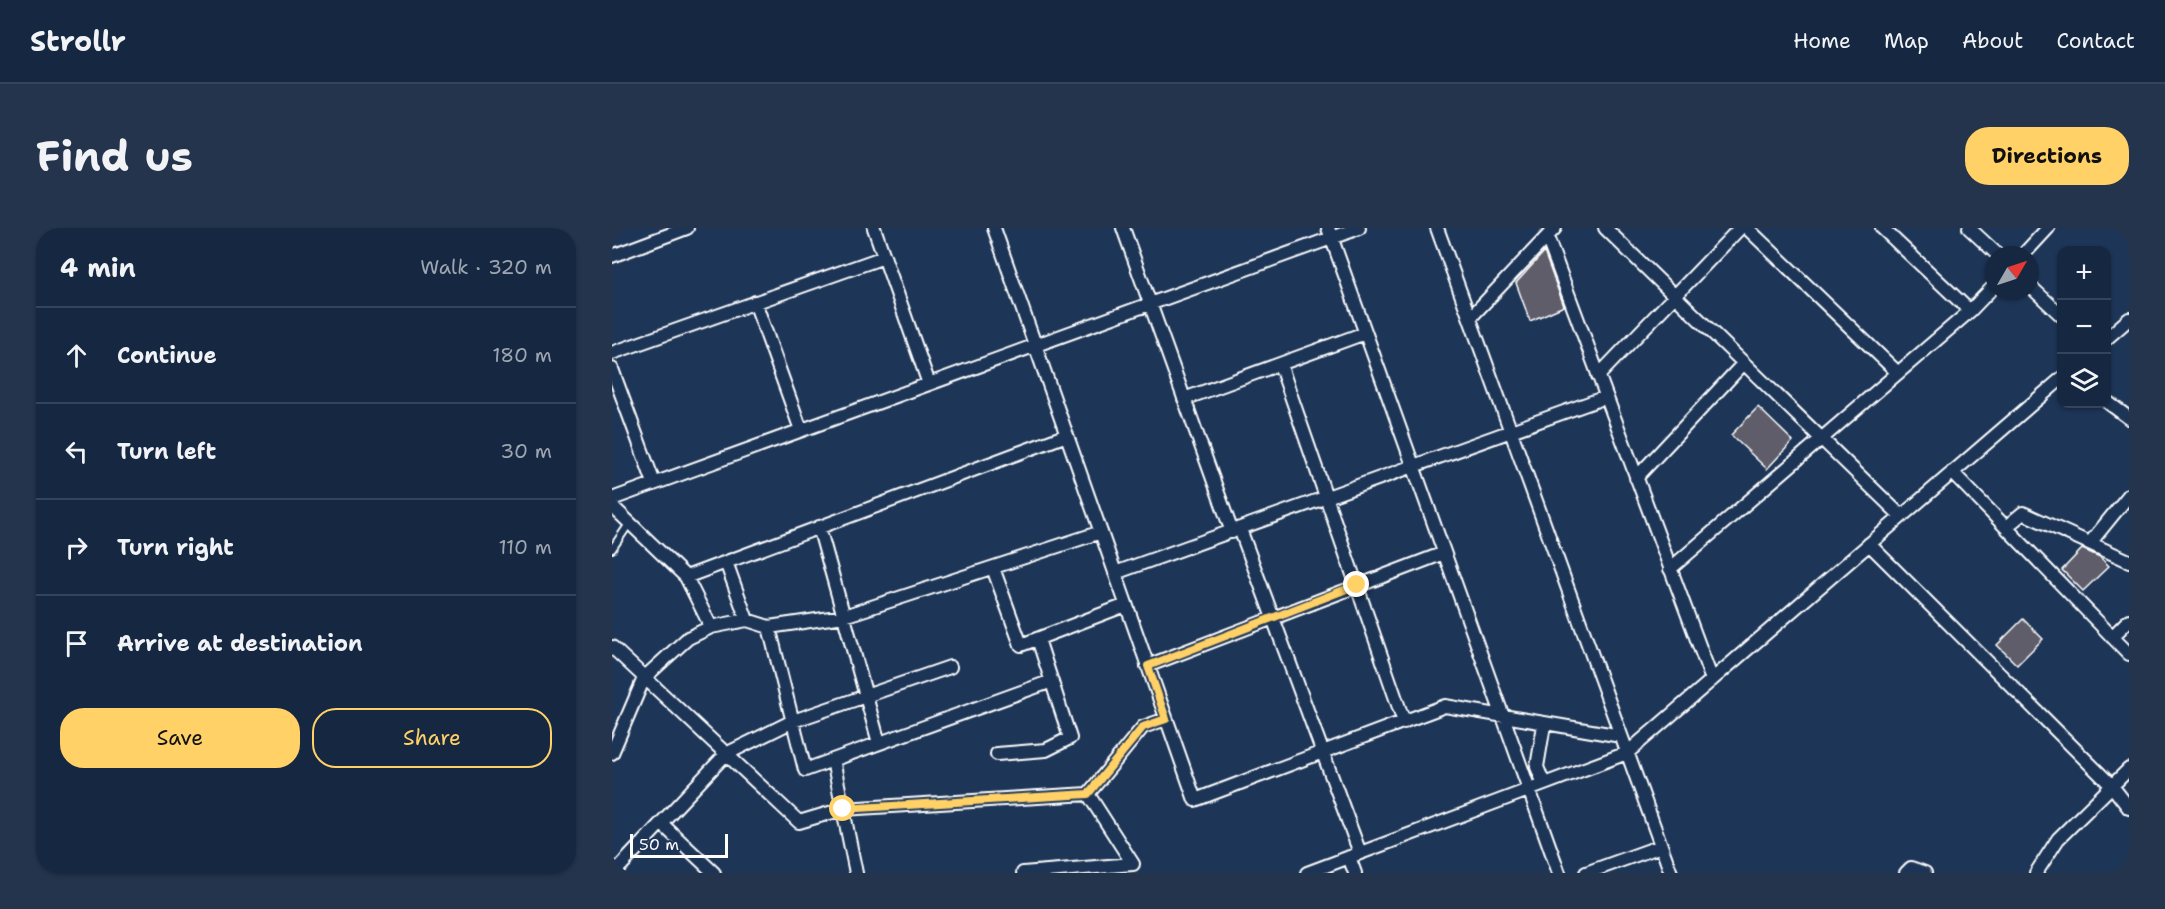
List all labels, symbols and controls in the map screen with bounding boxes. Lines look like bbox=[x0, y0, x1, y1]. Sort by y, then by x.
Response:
text: Strollr bbox=[30, 22, 126, 60]
text: Home bbox=[1793, 27, 1851, 55]
text: Map bbox=[1884, 27, 1929, 55]
text: About bbox=[1962, 27, 2023, 55]
text: Contact bbox=[2056, 27, 2135, 55]
button: Directions bbox=[1965, 127, 2129, 185]
text: Find us bbox=[36, 128, 193, 184]
north arrow bbox=[1985, 246, 2039, 300]
map controls bbox=[2057, 246, 2111, 408]
button: + bbox=[2057, 246, 2111, 300]
text: 4 min bbox=[60, 250, 136, 285]
text: Walk · 320 m bbox=[420, 254, 552, 280]
button: − bbox=[2057, 300, 2111, 354]
icon: ahead bbox=[60, 339, 93, 372]
text: Continue bbox=[117, 341, 217, 370]
text: 180 m bbox=[492, 342, 552, 368]
button: layers bbox=[2057, 354, 2111, 408]
icon: left bbox=[60, 435, 93, 468]
text: Turn left bbox=[117, 437, 216, 466]
text: 30 m bbox=[500, 438, 552, 464]
icon: right bbox=[60, 531, 93, 564]
text: Turn right bbox=[117, 533, 234, 562]
text: 110 m bbox=[498, 534, 552, 560]
route end bbox=[1343, 571, 1369, 597]
icon: arrive bbox=[60, 627, 93, 660]
text: Arrive at destination bbox=[117, 629, 363, 658]
button: Save bbox=[60, 708, 300, 768]
button: Share bbox=[312, 708, 552, 768]
route start bbox=[829, 795, 855, 821]
scale bar bbox=[630, 831, 728, 858]
text: 50 m bbox=[639, 834, 679, 855]

